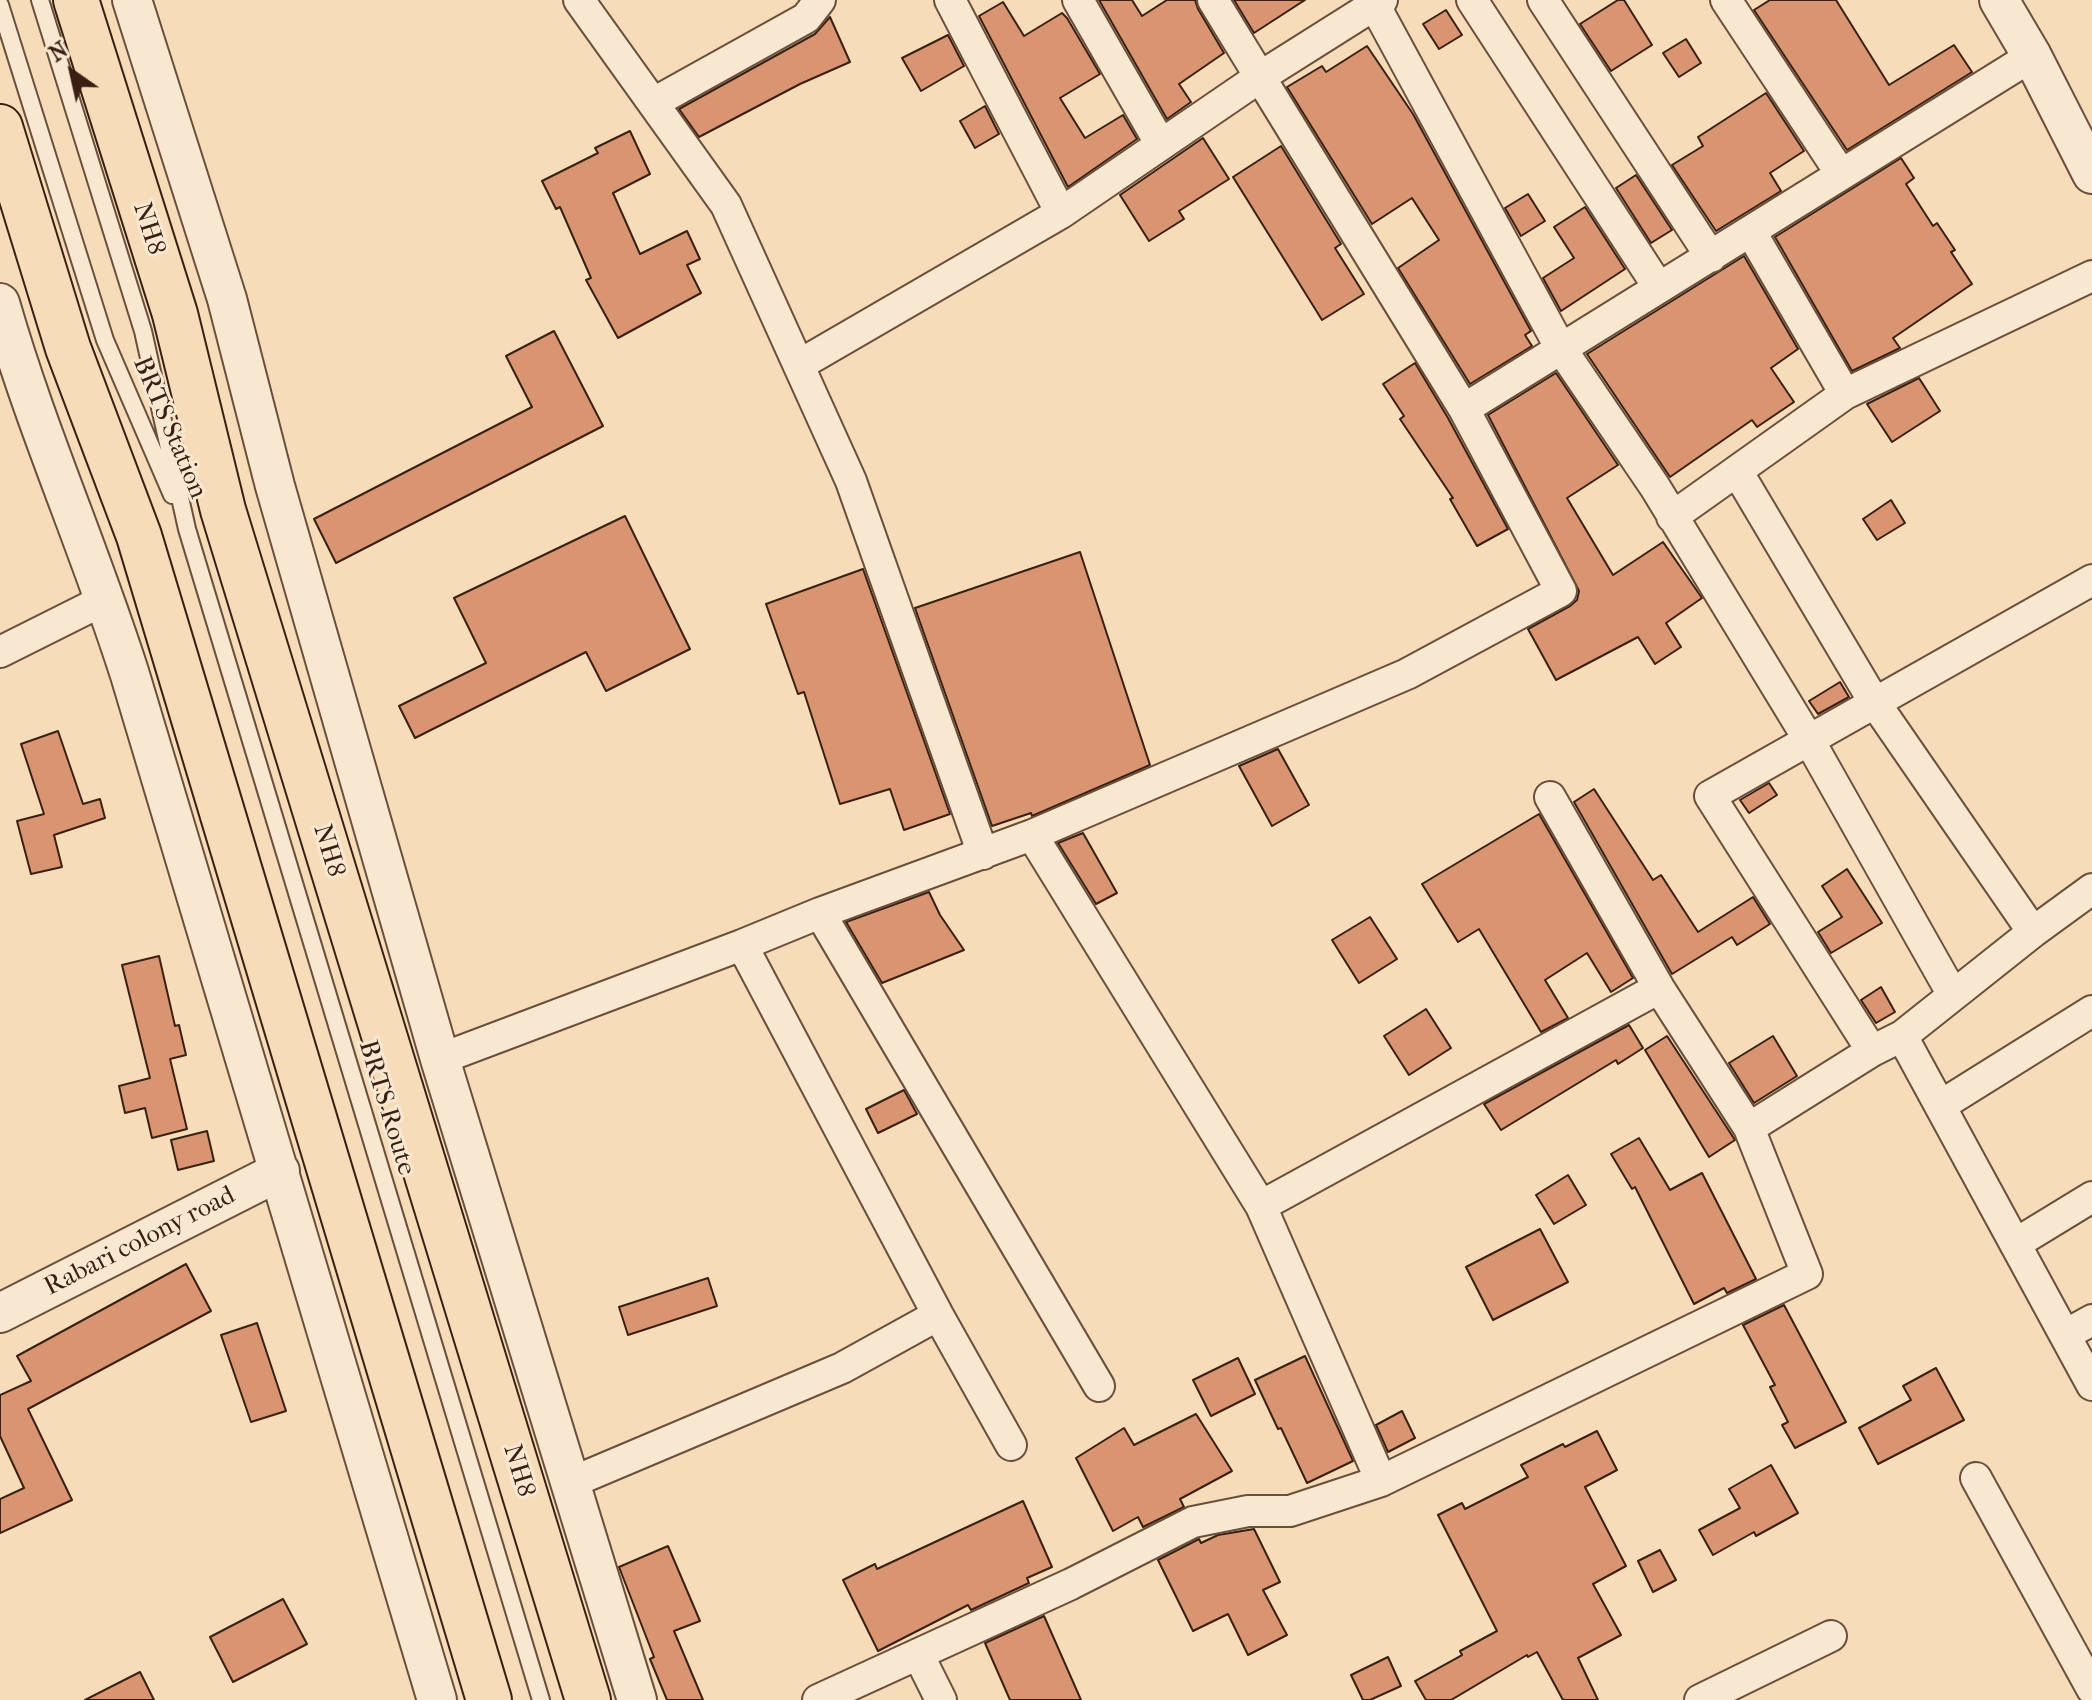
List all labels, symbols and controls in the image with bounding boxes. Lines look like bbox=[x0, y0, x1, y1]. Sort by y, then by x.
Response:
north arrow bbox=[32, 32, 112, 112]
text: N bbox=[44, 37, 73, 68]
street label: NH8 bbox=[125, 199, 171, 259]
street label: BRTS Station bbox=[125, 352, 213, 504]
street label: NH8 bbox=[305, 821, 351, 881]
street label: BRTS Route bbox=[351, 1037, 421, 1179]
street label: Rabari colony road bbox=[40, 1181, 240, 1303]
street label: NH8 bbox=[495, 1441, 541, 1501]

